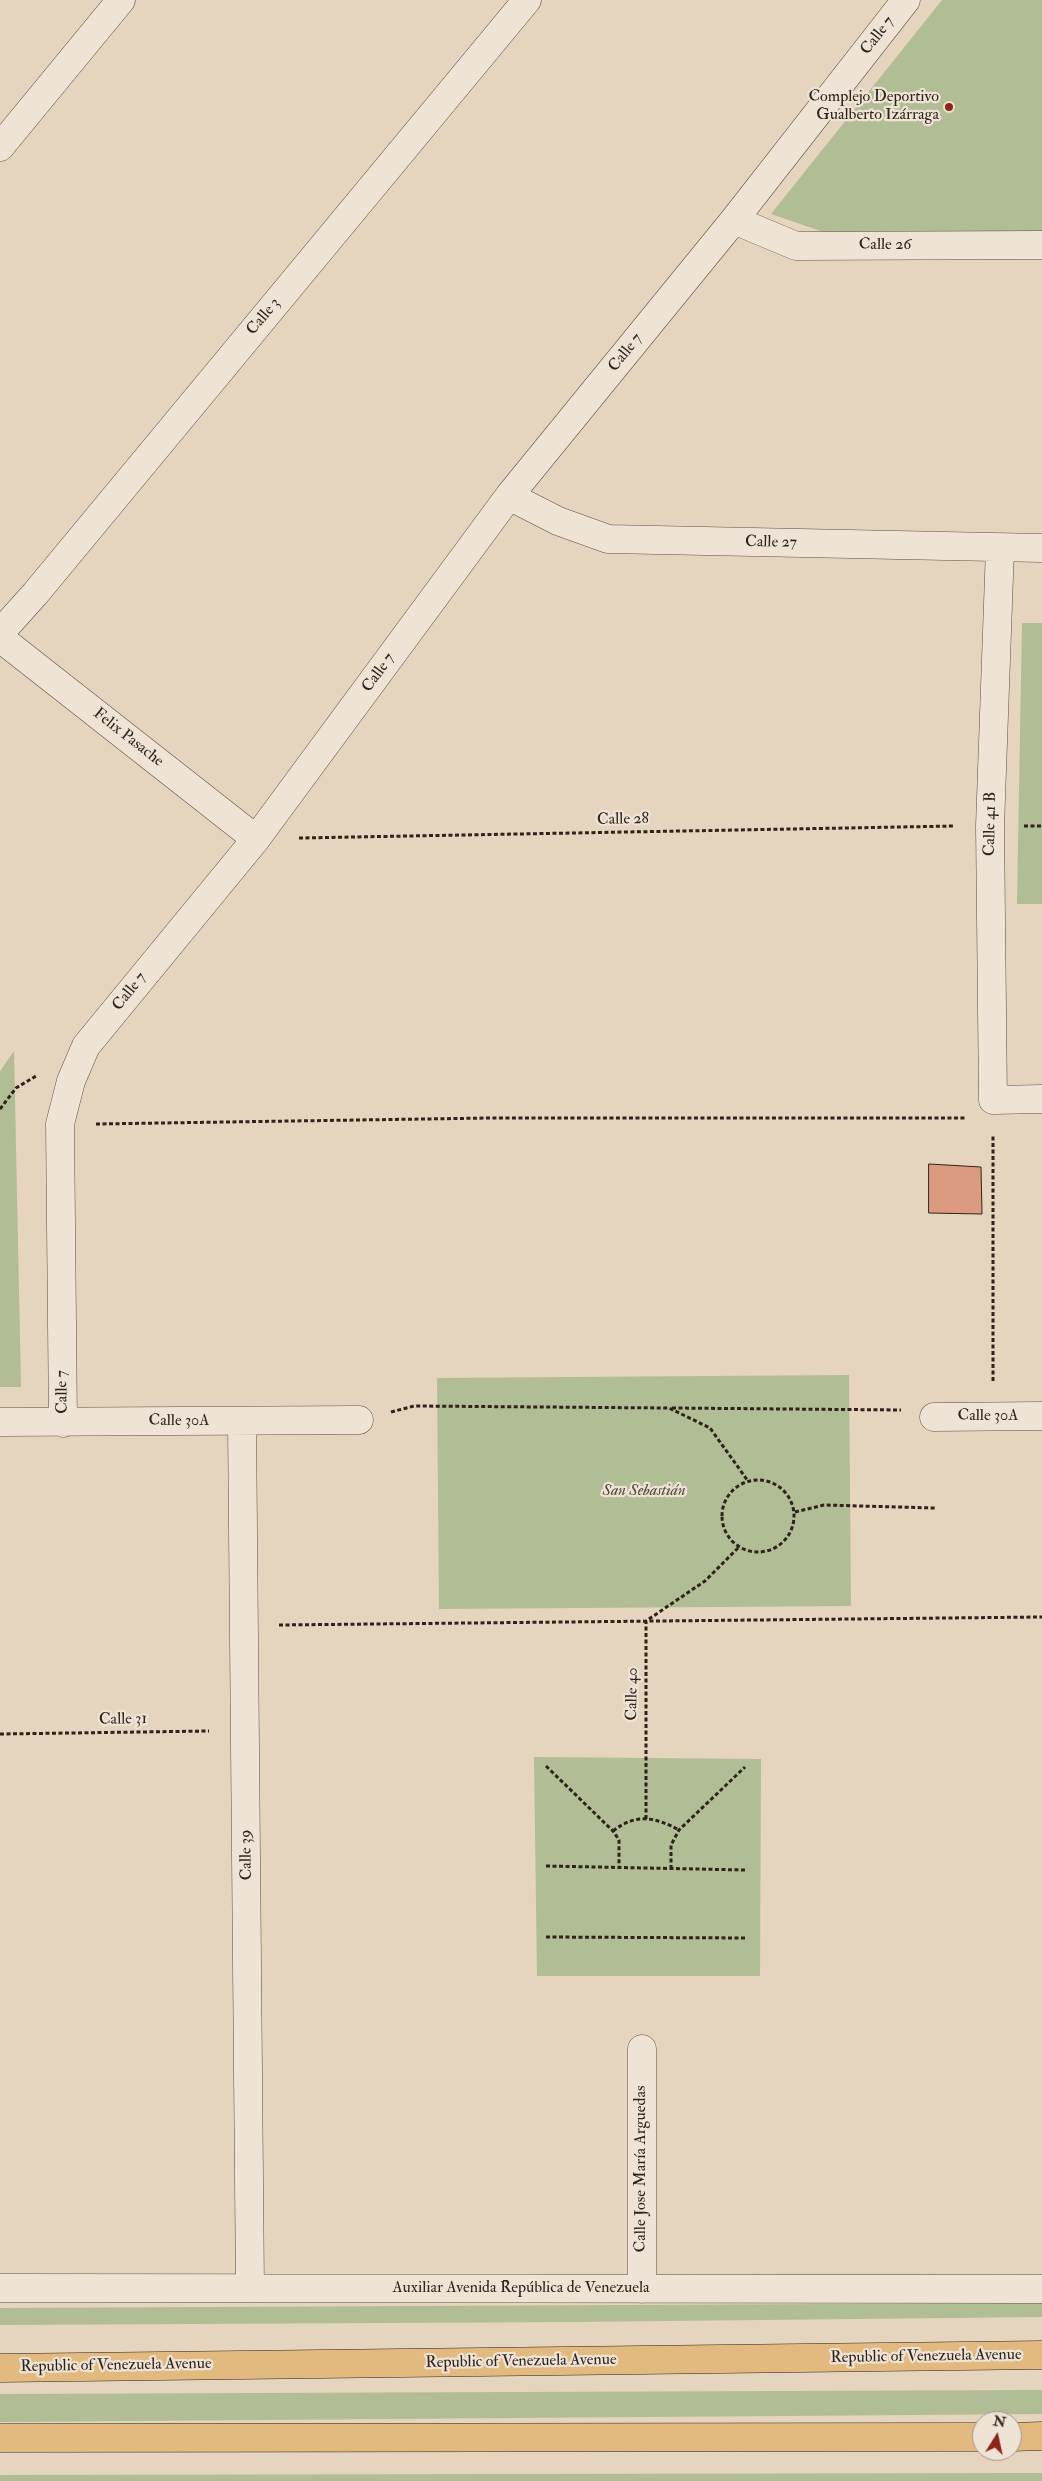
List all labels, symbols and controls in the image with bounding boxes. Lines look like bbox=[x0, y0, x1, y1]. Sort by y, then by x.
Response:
street label: Calle 7 bbox=[857, 13, 899, 59]
place label: Complejo Deportivo Gualberto Izárraga bbox=[808, 88, 939, 126]
marker: Complejo Deportivo Gualberto Izárraga bbox=[943, 101, 955, 113]
street label: Calle 26 bbox=[859, 236, 911, 256]
street label: Calle 3 bbox=[243, 295, 285, 339]
street label: Calle 7 bbox=[605, 330, 647, 376]
street label: Calle 27 bbox=[745, 533, 797, 553]
street label: Calle 7 bbox=[358, 650, 400, 696]
street label: Felix Pasache bbox=[89, 704, 167, 772]
street label: Calle 41 B bbox=[981, 792, 1001, 856]
street label: Calle 28 bbox=[597, 810, 649, 830]
street label: Calle 7 bbox=[109, 969, 151, 1015]
street label: Calle 7 bbox=[53, 1370, 73, 1414]
street label: Calle 30A bbox=[958, 1407, 1018, 1427]
street label: Calle 30A bbox=[149, 1412, 209, 1432]
park label: San Sebastián bbox=[602, 1482, 686, 1502]
street label: Calle 40 bbox=[623, 1667, 643, 1721]
street label: Calle 31 bbox=[99, 1710, 147, 1730]
street label: Calle 39 bbox=[237, 1829, 257, 1881]
street label: Calle Jose María Arguedas bbox=[632, 2086, 652, 2252]
street label: Auxiliar Avenida República de Venezuela bbox=[392, 2279, 650, 2299]
street label: Republic of Venezuela Avenue bbox=[830, 2346, 1022, 2368]
street label: Republic of Venezuela Avenue bbox=[425, 2351, 617, 2373]
street label: Republic of Venezuela Avenue bbox=[20, 2355, 212, 2377]
north arrow bbox=[972, 2411, 1022, 2461]
text: N bbox=[992, 2412, 1007, 2431]

